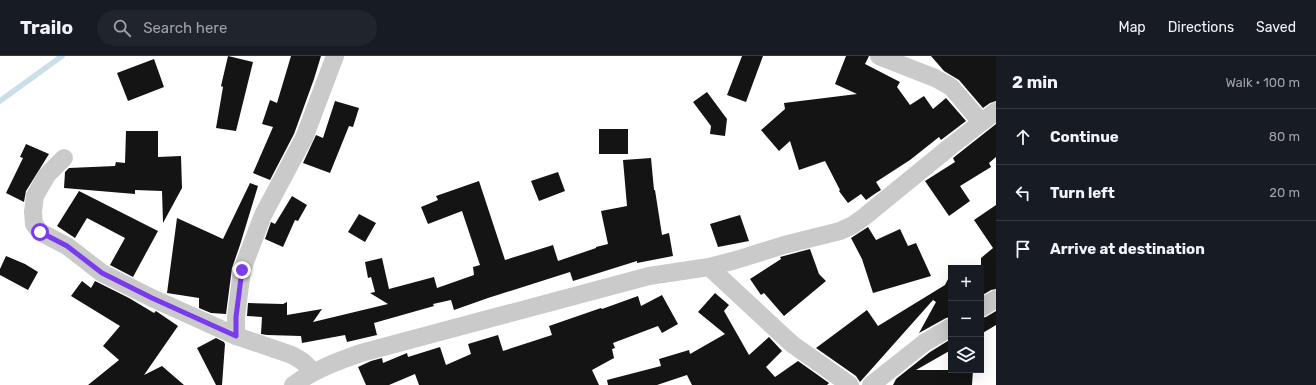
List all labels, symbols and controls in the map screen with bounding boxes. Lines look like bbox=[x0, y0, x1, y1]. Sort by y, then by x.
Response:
search box bbox=[97, 10, 377, 46]
text: Trailo bbox=[20, 16, 73, 39]
icon: search bbox=[111, 17, 133, 39]
text: Search here bbox=[143, 19, 227, 37]
text: Map bbox=[1119, 19, 1146, 36]
text: Directions bbox=[1168, 19, 1234, 36]
text: Saved bbox=[1256, 19, 1296, 36]
text: 2 min bbox=[1012, 72, 1058, 92]
text: Walk · 100 m bbox=[1225, 75, 1300, 90]
icon: ahead bbox=[1012, 126, 1034, 148]
text: Continue bbox=[1050, 128, 1119, 146]
text: 80 m bbox=[1269, 129, 1300, 144]
icon: left bbox=[1012, 182, 1034, 204]
text: Turn left bbox=[1050, 184, 1115, 202]
text: 20 m bbox=[1269, 185, 1300, 200]
route start bbox=[31, 223, 49, 241]
icon: arrive bbox=[1012, 238, 1034, 260]
text: Arrive at destination bbox=[1050, 240, 1205, 258]
route end bbox=[233, 261, 251, 279]
map controls bbox=[948, 265, 984, 373]
button: + bbox=[948, 265, 984, 301]
button: − bbox=[948, 301, 984, 337]
button: layers bbox=[948, 337, 984, 373]

